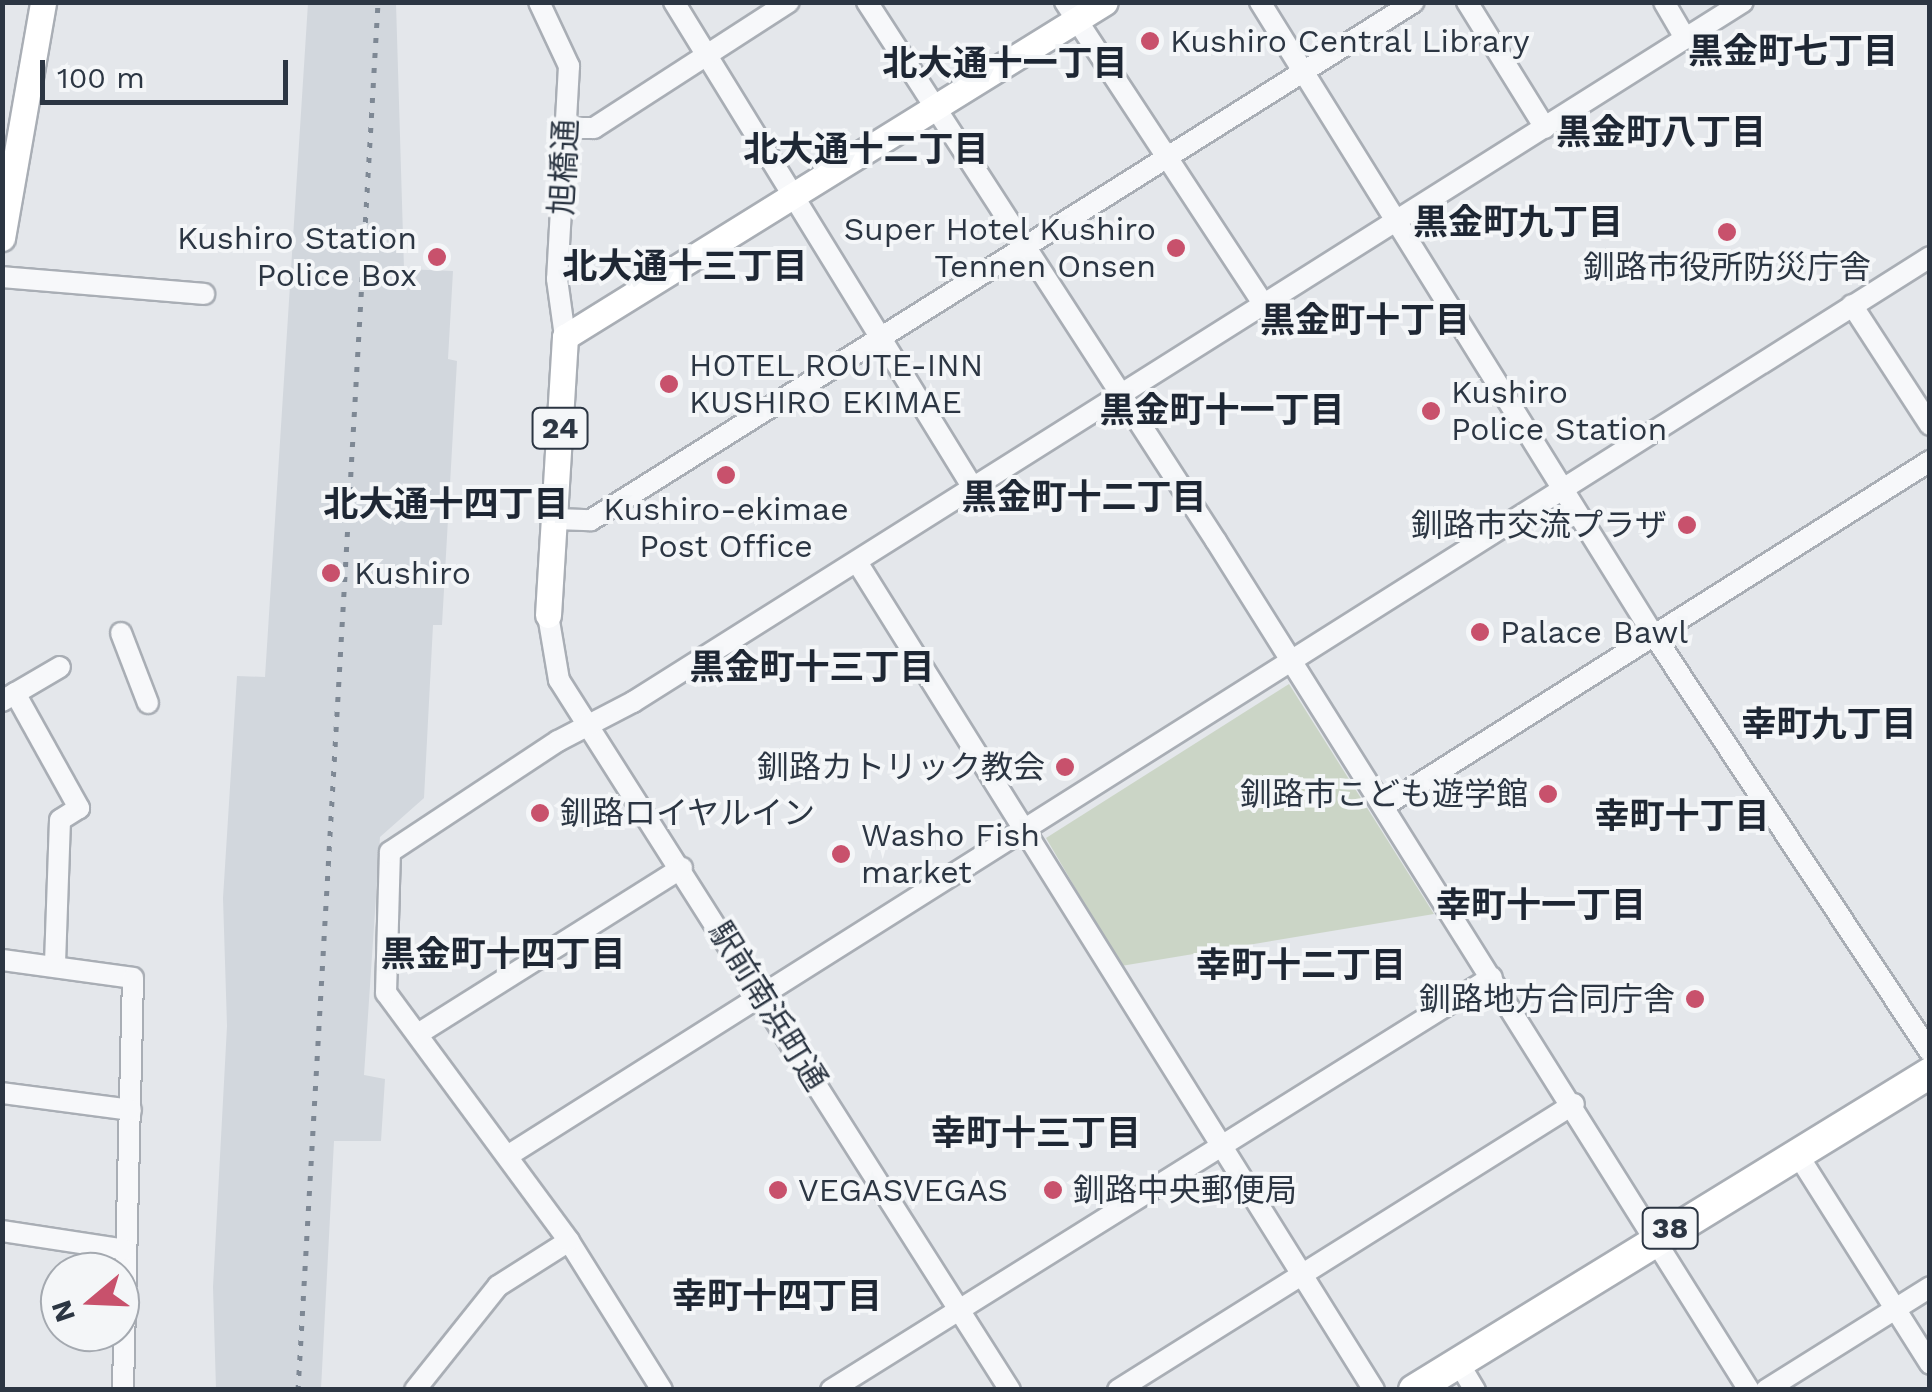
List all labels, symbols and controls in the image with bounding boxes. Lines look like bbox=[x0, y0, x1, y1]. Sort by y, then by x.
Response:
place label: Kushiro Central Library bbox=[1170, 22, 1531, 60]
marker: Kushiro Central Library bbox=[1139, 30, 1161, 52]
district label: 黒金町七丁目 bbox=[1688, 30, 1898, 72]
scale bar bbox=[45, 40, 292, 102]
district label: 北大通十一丁目 bbox=[883, 42, 1127, 84]
text: 100 m bbox=[57, 60, 145, 95]
district label: 黒金町八丁目 bbox=[1556, 111, 1766, 153]
street label: 旭橋通 bbox=[542, 118, 586, 216]
district label: 北大通十二丁目 bbox=[744, 128, 988, 170]
district label: 黒金町九丁目 bbox=[1413, 201, 1623, 243]
place label: Super Hotel Kushiro Tennen Onsen bbox=[842, 211, 1156, 286]
place label: Kushiro Station Police Box bbox=[177, 220, 417, 295]
marker: 釧路市役所防災庁舎 bbox=[1716, 221, 1738, 243]
marker: Super Hotel Kushiro Tennen Onsen bbox=[1165, 237, 1187, 259]
district label: 北大通十三丁目 bbox=[563, 245, 807, 287]
marker: Kushiro Station Police Box bbox=[426, 246, 448, 268]
place label: 釧路市役所防災庁舎 bbox=[1583, 248, 1871, 286]
district label: 黒金町十丁目 bbox=[1260, 299, 1470, 341]
place label: HOTEL ROUTE-INN KUSHIRO EKIMAE bbox=[689, 347, 984, 422]
marker: HOTEL ROUTE-INN KUSHIRO EKIMAE bbox=[658, 373, 680, 395]
place label: Kushiro Police Station bbox=[1451, 374, 1667, 449]
district label: 黒金町十一丁目 bbox=[1100, 389, 1344, 431]
marker: Kushiro Police Station bbox=[1420, 400, 1442, 422]
road number: 24 bbox=[530, 403, 590, 453]
marker: Kushiro-ekimae Post Office bbox=[715, 464, 737, 486]
district label: 黒金町十二丁目 bbox=[962, 476, 1206, 518]
district label: 北大通十四丁目 bbox=[324, 483, 568, 525]
place label: Kushiro-ekimae Post Office bbox=[603, 491, 849, 566]
place label: 釧路市交流プラザ bbox=[1411, 506, 1667, 544]
marker: 釧路市交流プラザ bbox=[1676, 514, 1698, 536]
place label: Kushiro bbox=[354, 554, 471, 592]
marker: Kushiro bbox=[318, 560, 344, 586]
place label: Palace Bawl bbox=[1500, 613, 1688, 651]
marker: Palace Bawl bbox=[1469, 621, 1491, 643]
district label: 黒金町十三丁目 bbox=[690, 646, 934, 688]
district label: 幸町九丁目 bbox=[1742, 703, 1916, 745]
place label: 釧路カトリック教会 bbox=[757, 748, 1045, 786]
marker: 釧路カトリック教会 bbox=[1054, 756, 1076, 778]
place label: 釧路市こども遊学館 bbox=[1240, 775, 1528, 813]
marker: 釧路市こども遊学館 bbox=[1537, 783, 1559, 805]
place label: 釧路ロイヤルイン bbox=[560, 794, 816, 832]
district label: 幸町十丁目 bbox=[1595, 795, 1769, 837]
marker: 釧路ロイヤルイン bbox=[529, 802, 551, 824]
place label: Washo Fish market bbox=[861, 817, 1040, 892]
marker: Washo Fish market bbox=[830, 843, 852, 865]
district label: 幸町十一丁目 bbox=[1436, 884, 1646, 926]
street label: 駅前南浜町通 bbox=[701, 914, 835, 1098]
district label: 黒金町十四丁目 bbox=[381, 933, 625, 975]
district label: 幸町十二丁目 bbox=[1196, 944, 1406, 986]
place label: 釧路地方合同庁舎 bbox=[1419, 980, 1675, 1018]
marker: 釧路地方合同庁舎 bbox=[1684, 988, 1706, 1010]
district label: 幸町十三丁目 bbox=[931, 1112, 1141, 1154]
place label: VEGASVEGAS bbox=[798, 1171, 1008, 1209]
place label: 釧路中央郵便局 bbox=[1073, 1171, 1297, 1209]
marker: VEGASVEGAS bbox=[767, 1179, 789, 1201]
marker: 釧路中央郵便局 bbox=[1042, 1179, 1064, 1201]
road number: 38 bbox=[1640, 1203, 1700, 1253]
north arrow bbox=[40, 1252, 140, 1352]
district label: 幸町十四丁目 bbox=[672, 1275, 882, 1317]
text: N bbox=[44, 1296, 82, 1326]

